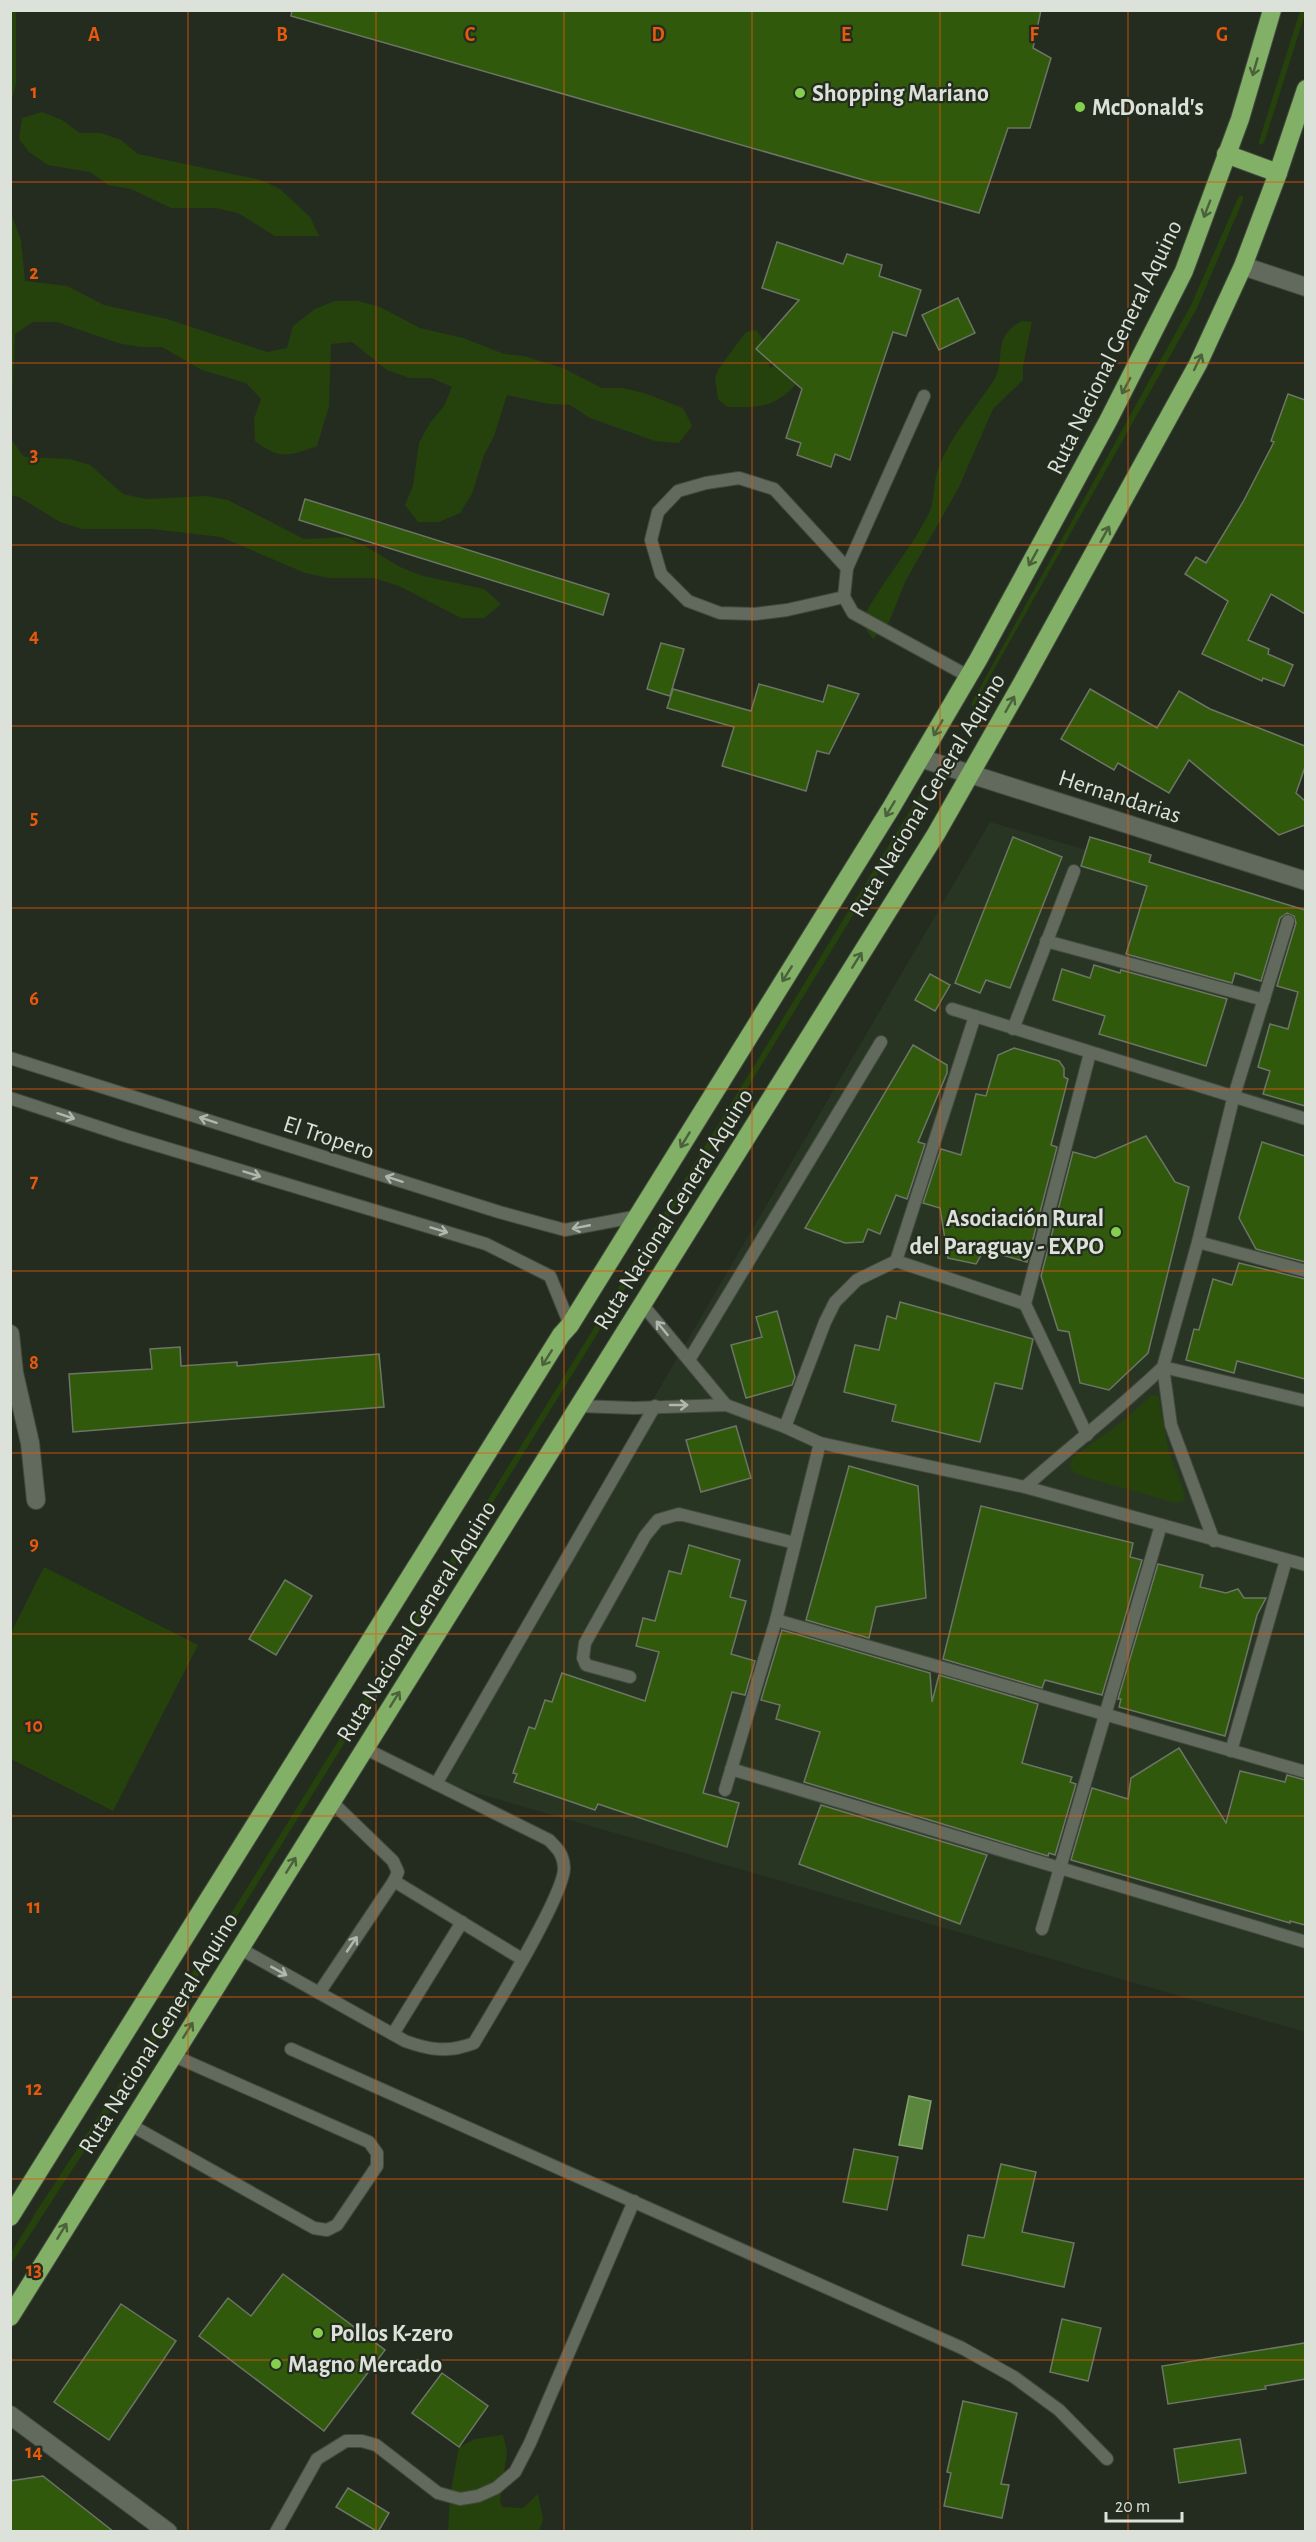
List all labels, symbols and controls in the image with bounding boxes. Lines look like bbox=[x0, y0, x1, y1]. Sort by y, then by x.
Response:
text: A bbox=[88, 25, 100, 45]
text: B bbox=[276, 25, 288, 45]
text: C bbox=[465, 25, 476, 45]
text: D bbox=[651, 25, 665, 45]
text: E bbox=[841, 25, 851, 45]
text: F bbox=[1029, 25, 1039, 45]
text: G bbox=[1216, 25, 1228, 45]
one-way arrow bbox=[1249, 57, 1260, 76]
text: 1 bbox=[30, 82, 38, 102]
place label: Shopping Mariano bbox=[812, 82, 989, 106]
marker: Shopping Mariano bbox=[793, 86, 807, 100]
place label: McDonald's bbox=[1092, 96, 1204, 120]
marker: McDonald's bbox=[1073, 100, 1087, 114]
one-way arrow bbox=[1201, 199, 1212, 218]
street label: Ruta Nacional General Aquino bbox=[1043, 217, 1187, 478]
text: 2 bbox=[29, 263, 39, 283]
one-way arrow bbox=[1193, 354, 1204, 372]
one-way arrow bbox=[1120, 377, 1131, 395]
text: 3 bbox=[30, 445, 38, 465]
one-way arrow bbox=[1100, 525, 1111, 543]
one-way arrow bbox=[1027, 549, 1039, 566]
text: 4 bbox=[29, 626, 39, 646]
street label: Ruta Nacional General Aquino bbox=[846, 670, 1010, 921]
one-way arrow bbox=[1004, 696, 1016, 713]
one-way arrow bbox=[932, 719, 944, 736]
street label: Hernandarias bbox=[1056, 766, 1184, 828]
one-way arrow bbox=[884, 800, 896, 817]
text: 5 bbox=[30, 808, 38, 828]
one-way arrow bbox=[851, 952, 863, 969]
one-way arrow bbox=[781, 965, 793, 982]
text: 6 bbox=[29, 989, 39, 1009]
street label: Ruta Nacional General Aquino bbox=[590, 1085, 758, 1334]
one-way arrow bbox=[56, 1111, 75, 1122]
street label: El Tropero bbox=[280, 1112, 377, 1164]
one-way arrow bbox=[199, 1114, 218, 1125]
one-way arrow bbox=[678, 1131, 690, 1148]
one-way arrow bbox=[242, 1169, 261, 1180]
text: 7 bbox=[30, 1171, 39, 1191]
one-way arrow bbox=[385, 1173, 404, 1184]
place label: Asociación Rural del Paraguay - EXPO bbox=[909, 1207, 1104, 1259]
one-way arrow bbox=[572, 1222, 591, 1233]
one-way arrow bbox=[429, 1225, 448, 1236]
marker: Asociación Rural del Paraguay - EXPO bbox=[1109, 1225, 1123, 1239]
one-way arrow bbox=[655, 1320, 668, 1336]
one-way arrow bbox=[541, 1349, 553, 1366]
text: 8 bbox=[29, 1353, 39, 1373]
one-way arrow bbox=[668, 1399, 688, 1411]
street label: Ruta Nacional General Aquino bbox=[333, 1497, 501, 1746]
text: 9 bbox=[29, 1534, 39, 1554]
one-way arrow bbox=[389, 1691, 402, 1708]
text: 10 bbox=[25, 1716, 43, 1736]
one-way arrow bbox=[285, 1856, 298, 1873]
text: 11 bbox=[27, 1897, 41, 1917]
street label: Ruta Nacional General Aquino bbox=[75, 1909, 243, 2158]
one-way arrow bbox=[346, 1937, 358, 1953]
one-way arrow bbox=[270, 1965, 287, 1977]
one-way arrow bbox=[182, 2022, 194, 2039]
text: 12 bbox=[26, 2079, 42, 2099]
one-way arrow bbox=[57, 2223, 69, 2240]
text: 13 bbox=[26, 2260, 42, 2280]
place label: Pollos K-zero bbox=[330, 2322, 453, 2346]
marker: Pollos K-zero bbox=[311, 2326, 325, 2340]
place label: Magno Mercado bbox=[288, 2353, 442, 2377]
marker: Magno Mercado bbox=[269, 2357, 283, 2371]
text: 14 bbox=[25, 2442, 43, 2462]
scale bar bbox=[1106, 2485, 1182, 2523]
text: 20 m bbox=[1115, 2498, 1150, 2516]

